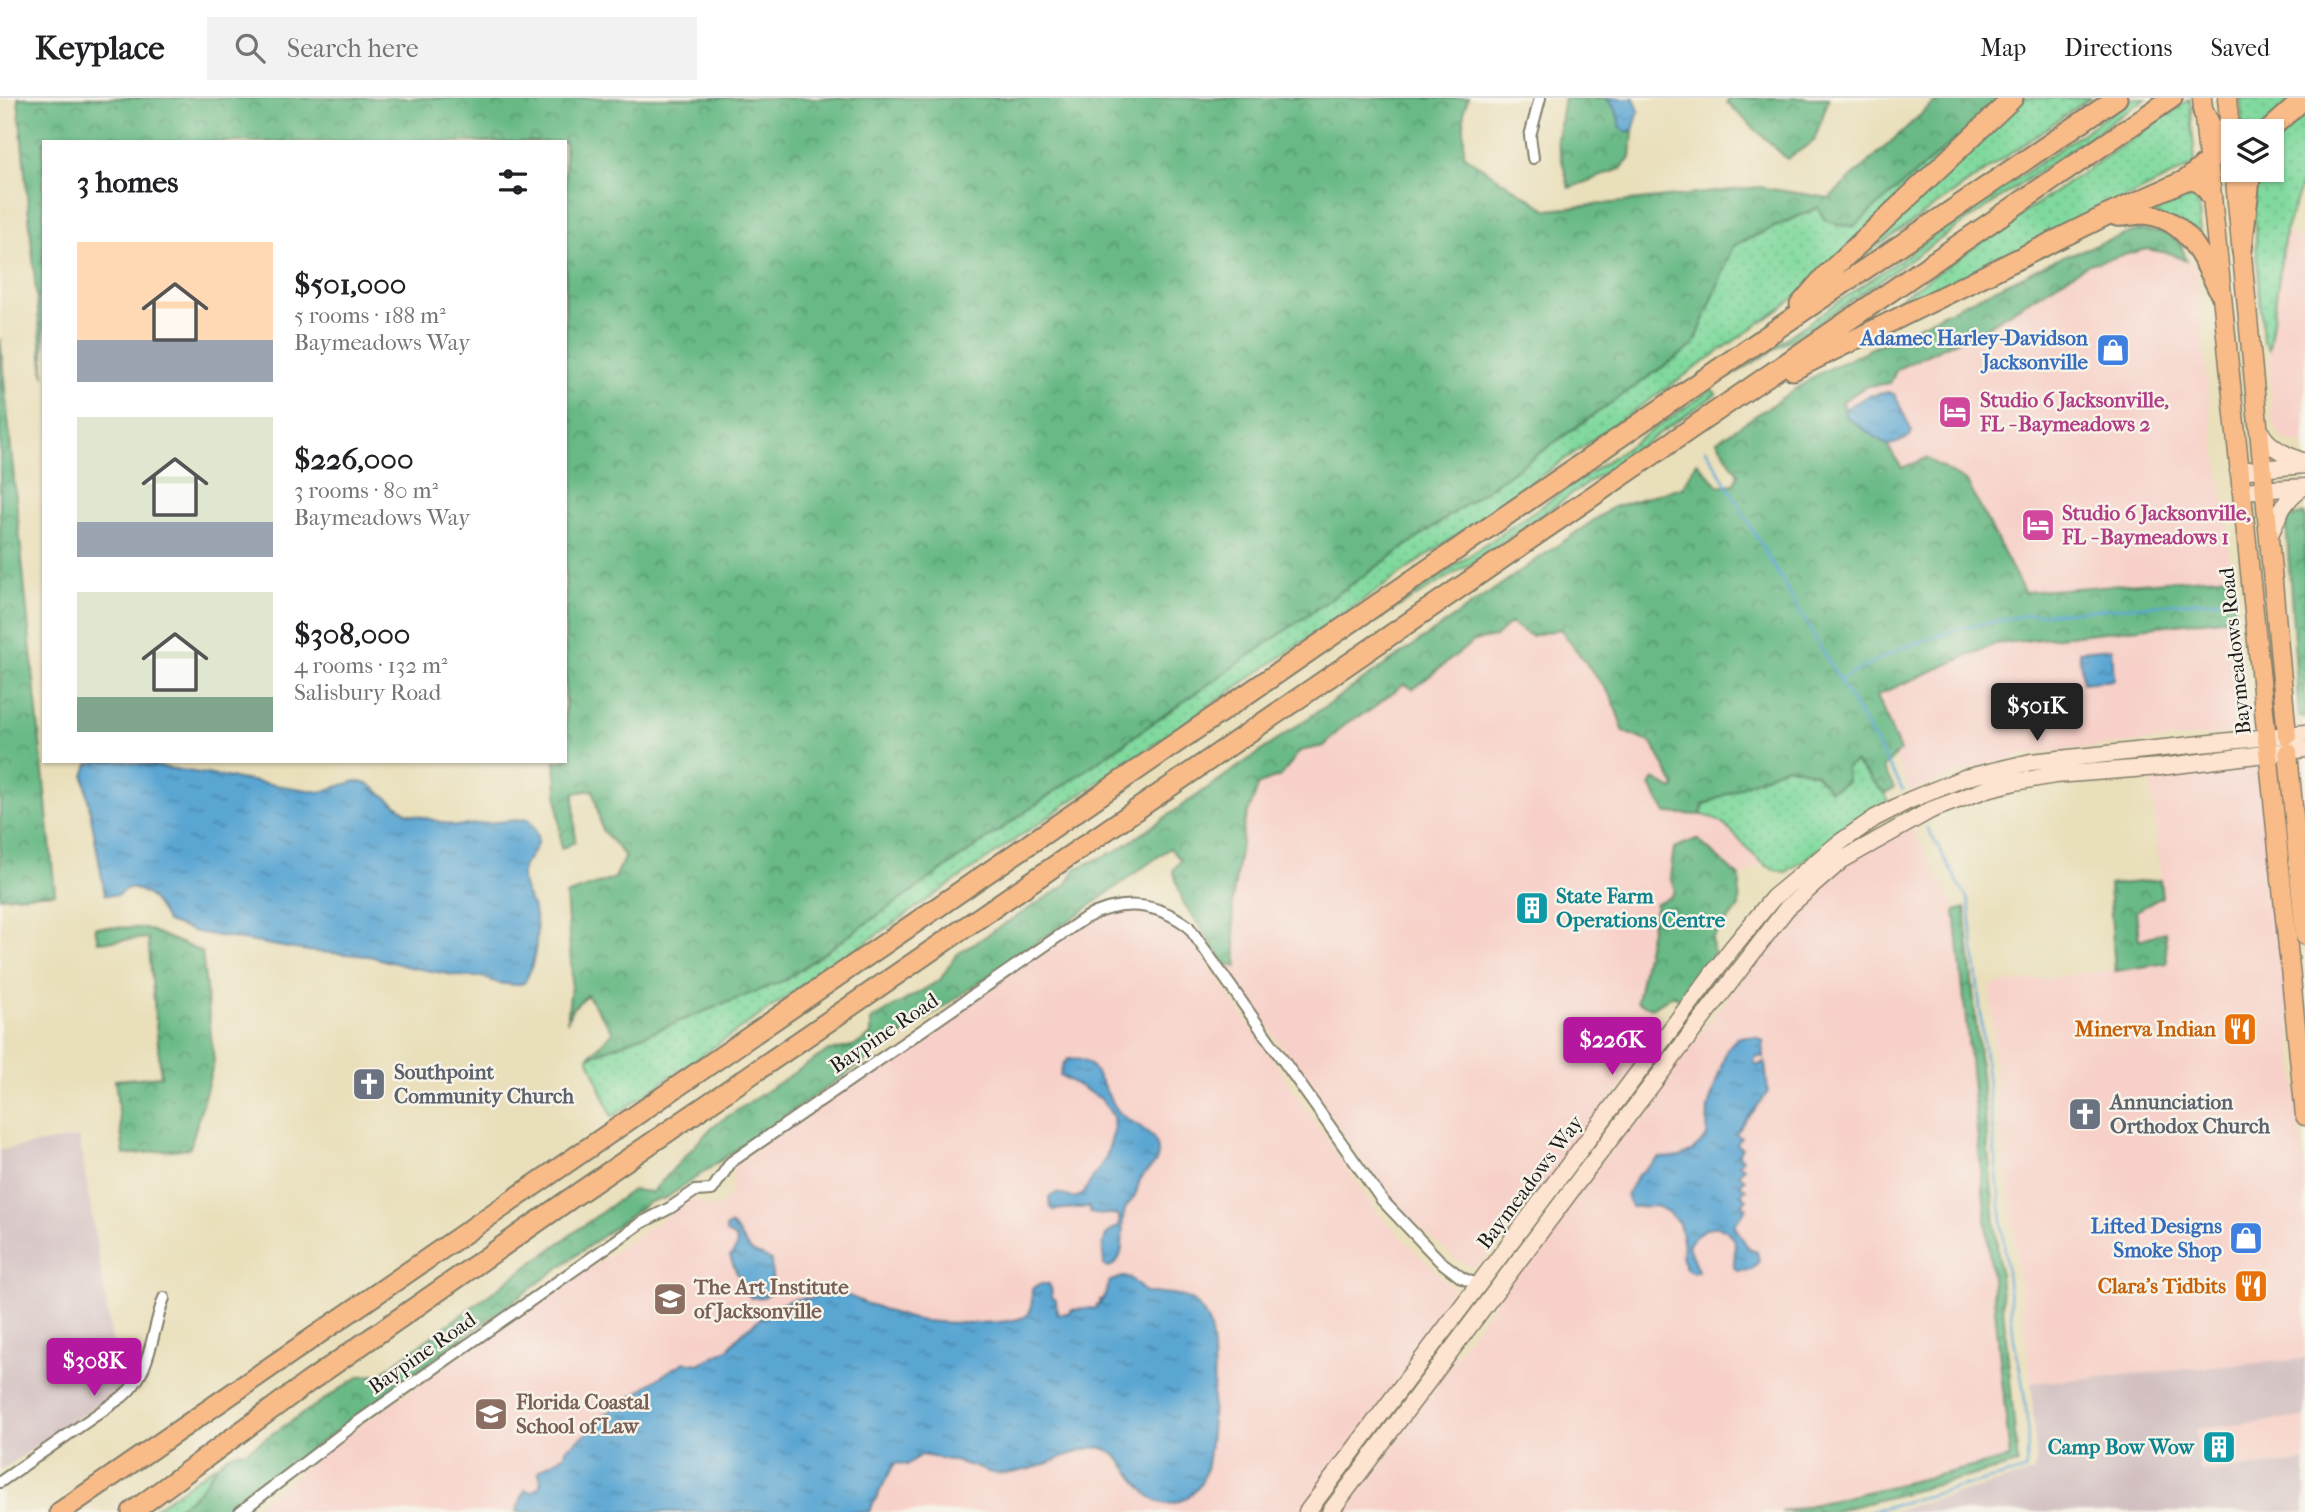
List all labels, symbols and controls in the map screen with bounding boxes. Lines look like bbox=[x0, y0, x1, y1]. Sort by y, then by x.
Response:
search box bbox=[207, 17, 697, 80]
text: Keyplace bbox=[35, 29, 165, 68]
icon: search bbox=[231, 29, 269, 67]
text: Search here bbox=[287, 33, 419, 64]
text: Map bbox=[1980, 34, 2026, 62]
text: Directions bbox=[2064, 34, 2172, 62]
text: Saved bbox=[2210, 34, 2270, 62]
map controls bbox=[2221, 119, 2284, 182]
button: layers bbox=[2221, 119, 2284, 182]
icon: filters bbox=[494, 163, 532, 201]
text: 3 homes bbox=[77, 165, 178, 200]
text: $501,000 bbox=[294, 267, 406, 302]
icon: home bbox=[133, 270, 217, 354]
text: 5 rooms · 188 m² bbox=[294, 302, 446, 329]
place label: Adamec Harley-Davidson Jacksonville bbox=[1858, 326, 2089, 374]
text: Baymeadows Way bbox=[294, 329, 470, 356]
shop icon: Adamec Harley-Davidson Jacksonville bbox=[2094, 331, 2132, 369]
place label: Studio 6 Jacksonville, FL - Baymeadows 2 bbox=[1979, 388, 2169, 436]
hotel icon: Studio 6 Jacksonville, FL - Baymeadows 2 bbox=[1936, 393, 1974, 431]
text: $226,000 bbox=[294, 442, 413, 477]
icon: home bbox=[133, 445, 217, 529]
text: 3 rooms · 80 m² bbox=[294, 477, 438, 504]
place label: Studio 6 Jacksonville, FL - Baymeadows 1 bbox=[2061, 501, 2251, 549]
text: Baymeadows Way bbox=[294, 504, 470, 531]
hotel icon: Studio 6 Jacksonville, FL - Baymeadows 1 bbox=[2019, 506, 2057, 544]
street label: Baymeadows Road bbox=[2214, 566, 2256, 736]
text: $308,000 bbox=[294, 617, 410, 652]
icon: home bbox=[133, 620, 217, 704]
text: 4 rooms · 132 m² bbox=[294, 652, 448, 679]
text: Salisbury Road bbox=[294, 679, 441, 706]
pin: $501K bbox=[1988, 684, 2086, 743]
text: $501K bbox=[2007, 692, 2067, 719]
place label: State Farm Operations Centre bbox=[1556, 884, 1726, 932]
building icon: State Farm Operations Centre bbox=[1513, 889, 1551, 927]
street label: Baypine Road bbox=[825, 988, 943, 1078]
restaurant icon: Minerva Indian bbox=[2221, 1010, 2259, 1048]
place label: Minerva Indian bbox=[2074, 1017, 2217, 1041]
pin: $226K bbox=[1563, 1018, 1661, 1077]
text: $226K bbox=[1579, 1026, 1645, 1053]
place label: Southpoint Community Church bbox=[394, 1060, 574, 1108]
church icon: Southpoint Community Church bbox=[350, 1065, 388, 1103]
place label: Annunciation Orthodox Church bbox=[2108, 1090, 2270, 1138]
church icon: Annunciation Orthodox Church bbox=[2066, 1095, 2104, 1133]
street label: Baymeadows Way bbox=[1472, 1110, 1588, 1253]
place label: Lifted Designs Smoke Shop bbox=[2091, 1214, 2223, 1262]
shop icon: Lifted Designs Smoke Shop bbox=[2227, 1219, 2265, 1257]
restaurant icon: Clara's Tidbits bbox=[2232, 1267, 2270, 1305]
place label: Clara's Tidbits bbox=[2098, 1274, 2226, 1298]
place label: The Art Institute of Jacksonville bbox=[693, 1275, 849, 1323]
school or university icon: The Art Institute of Jacksonville bbox=[651, 1280, 689, 1318]
street label: Baypine Road bbox=[364, 1307, 481, 1399]
pin: $308K bbox=[45, 1338, 143, 1398]
text: $308K bbox=[62, 1347, 126, 1374]
place label: Florida Coastal School of Law bbox=[515, 1390, 650, 1438]
school or university icon: Florida Coastal School of Law bbox=[472, 1395, 510, 1433]
building icon: Camp Bow Wow bbox=[2200, 1428, 2238, 1466]
place label: Camp Bow Wow bbox=[2048, 1435, 2195, 1459]

